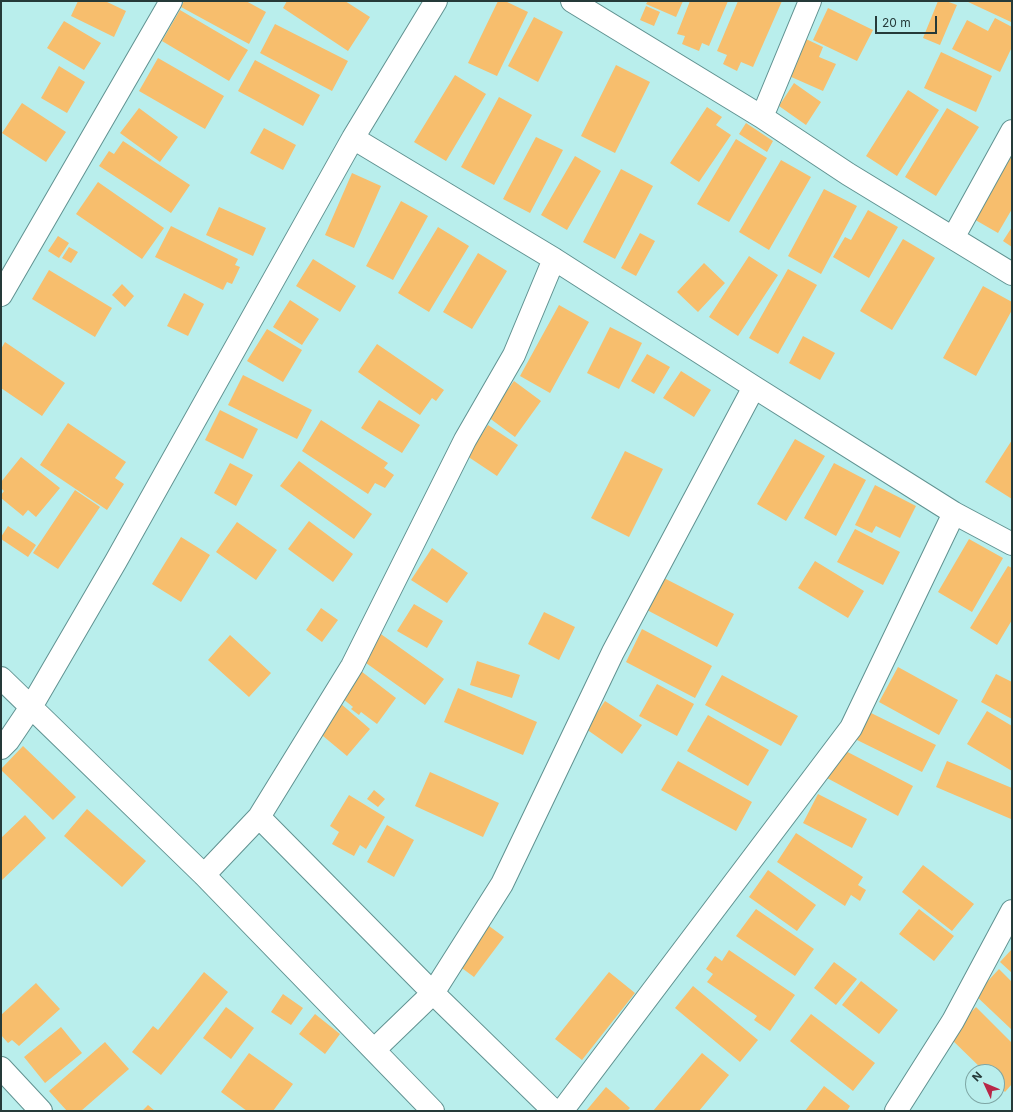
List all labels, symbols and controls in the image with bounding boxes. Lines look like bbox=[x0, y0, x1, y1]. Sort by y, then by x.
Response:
scale bar bbox=[877, 8, 939, 34]
text: 20 m bbox=[882, 15, 911, 30]
north arrow bbox=[965, 1064, 1005, 1104]
text: N bbox=[969, 1068, 985, 1084]

